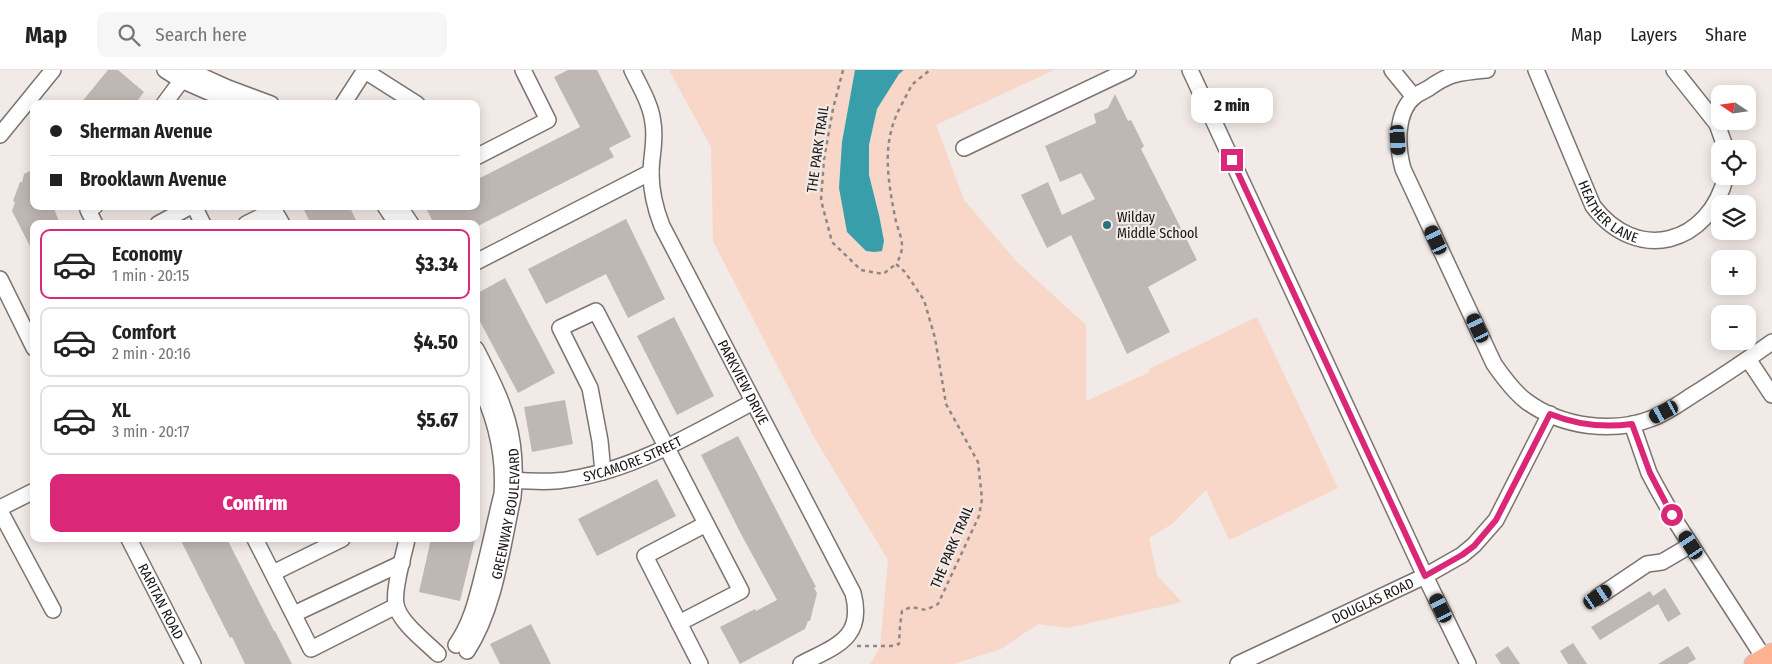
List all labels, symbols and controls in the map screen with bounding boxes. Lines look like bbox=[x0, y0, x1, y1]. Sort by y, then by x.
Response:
search box bbox=[97, 12, 447, 57]
text: Map bbox=[25, 21, 67, 49]
icon: search bbox=[115, 21, 143, 49]
text: Search here bbox=[155, 23, 247, 46]
text: Map bbox=[1571, 24, 1602, 46]
text: Layers bbox=[1630, 24, 1677, 46]
text: Share bbox=[1705, 24, 1747, 46]
north arrow bbox=[1711, 85, 1756, 130]
map controls bbox=[1711, 85, 1756, 350]
callout: 2 min bbox=[1191, 88, 1273, 122]
text: 2 min bbox=[1214, 96, 1250, 115]
street label: THE PARK TRAIL bbox=[803, 104, 833, 194]
text: Sherman Avenue bbox=[80, 120, 212, 143]
car bbox=[1389, 125, 1406, 155]
button: locate bbox=[1711, 140, 1756, 185]
route end bbox=[1221, 149, 1243, 171]
text: Brooklawn Avenue bbox=[80, 168, 227, 191]
street label: HEATHER LANE bbox=[1575, 178, 1641, 246]
button: layers bbox=[1711, 195, 1756, 240]
place label: Wilday Middle School bbox=[1117, 209, 1198, 242]
marker: Wilday Middle School bbox=[1101, 219, 1113, 231]
car bbox=[1422, 223, 1449, 257]
icon: car bbox=[52, 242, 97, 287]
text: Economy bbox=[112, 243, 182, 266]
button: + bbox=[1711, 250, 1756, 295]
text: $3.34 bbox=[416, 253, 458, 276]
text: 1 min · 20:15 bbox=[112, 266, 189, 285]
button: − bbox=[1711, 305, 1756, 350]
car bbox=[1464, 311, 1491, 345]
icon: car bbox=[52, 320, 97, 365]
text: Comfort bbox=[112, 321, 176, 344]
text: $4.50 bbox=[414, 331, 458, 354]
street label: PARKVIEW DRIVE bbox=[714, 337, 773, 428]
text: 2 min · 20:16 bbox=[112, 344, 191, 363]
icon: car bbox=[52, 398, 97, 443]
car bbox=[1647, 398, 1680, 426]
text: XL bbox=[112, 399, 131, 422]
text: $5.67 bbox=[417, 409, 458, 432]
text: 3 min · 20:17 bbox=[112, 422, 190, 441]
street label: SYCAMORE STREET bbox=[582, 432, 685, 485]
street label: GREENWAY BOULEVARD bbox=[488, 448, 523, 581]
button: Confirm bbox=[50, 474, 460, 532]
street label: THE PARK TRAIL bbox=[927, 503, 977, 591]
route start bbox=[1661, 504, 1683, 526]
car bbox=[1676, 528, 1705, 562]
street label: RARITAN ROAD bbox=[134, 561, 187, 642]
street label: DOUGLAS ROAD bbox=[1329, 574, 1417, 627]
car bbox=[1581, 582, 1614, 612]
car bbox=[1427, 591, 1454, 625]

